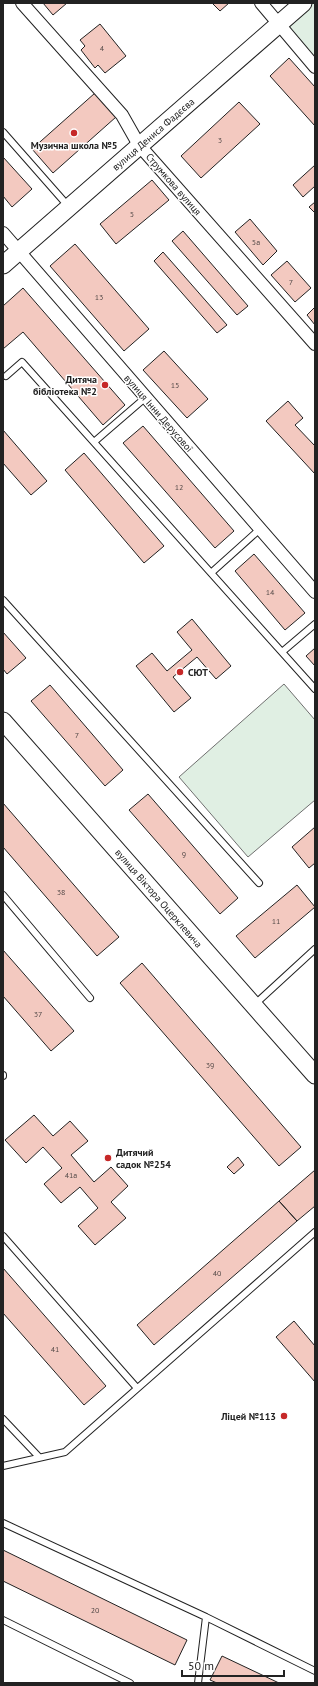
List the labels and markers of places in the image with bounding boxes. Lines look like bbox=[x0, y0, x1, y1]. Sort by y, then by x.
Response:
marker: Музична школа №5 bbox=[69, 128, 79, 138]
place label: Музична школа №5 bbox=[31, 139, 117, 152]
place label: Дитяча бібліотека №2 bbox=[33, 373, 97, 398]
marker: Дитяча бібліотека №2 bbox=[100, 380, 110, 390]
place label: СЮТ bbox=[188, 666, 208, 679]
marker: СЮТ bbox=[175, 667, 185, 677]
place label: Дитячий садок №254 bbox=[116, 1146, 171, 1171]
marker: Дитячий садок №254 bbox=[103, 1153, 113, 1163]
place label: Ліцей №113 bbox=[220, 1410, 276, 1423]
marker: Ліцей №113 bbox=[279, 1411, 289, 1421]

